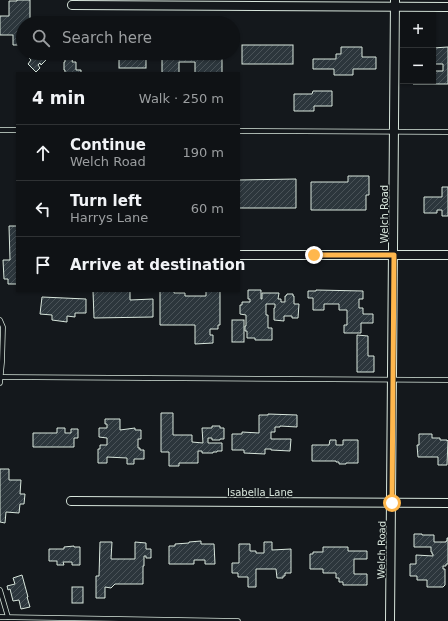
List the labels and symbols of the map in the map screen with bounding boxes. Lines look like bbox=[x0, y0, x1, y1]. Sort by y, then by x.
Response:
street label: Welch Road bbox=[379, 185, 390, 243]
route end bbox=[305, 246, 323, 264]
street label: Isabella Lane bbox=[227, 487, 293, 498]
route start bbox=[383, 494, 401, 512]
street label: Welch Road bbox=[375, 521, 388, 579]

